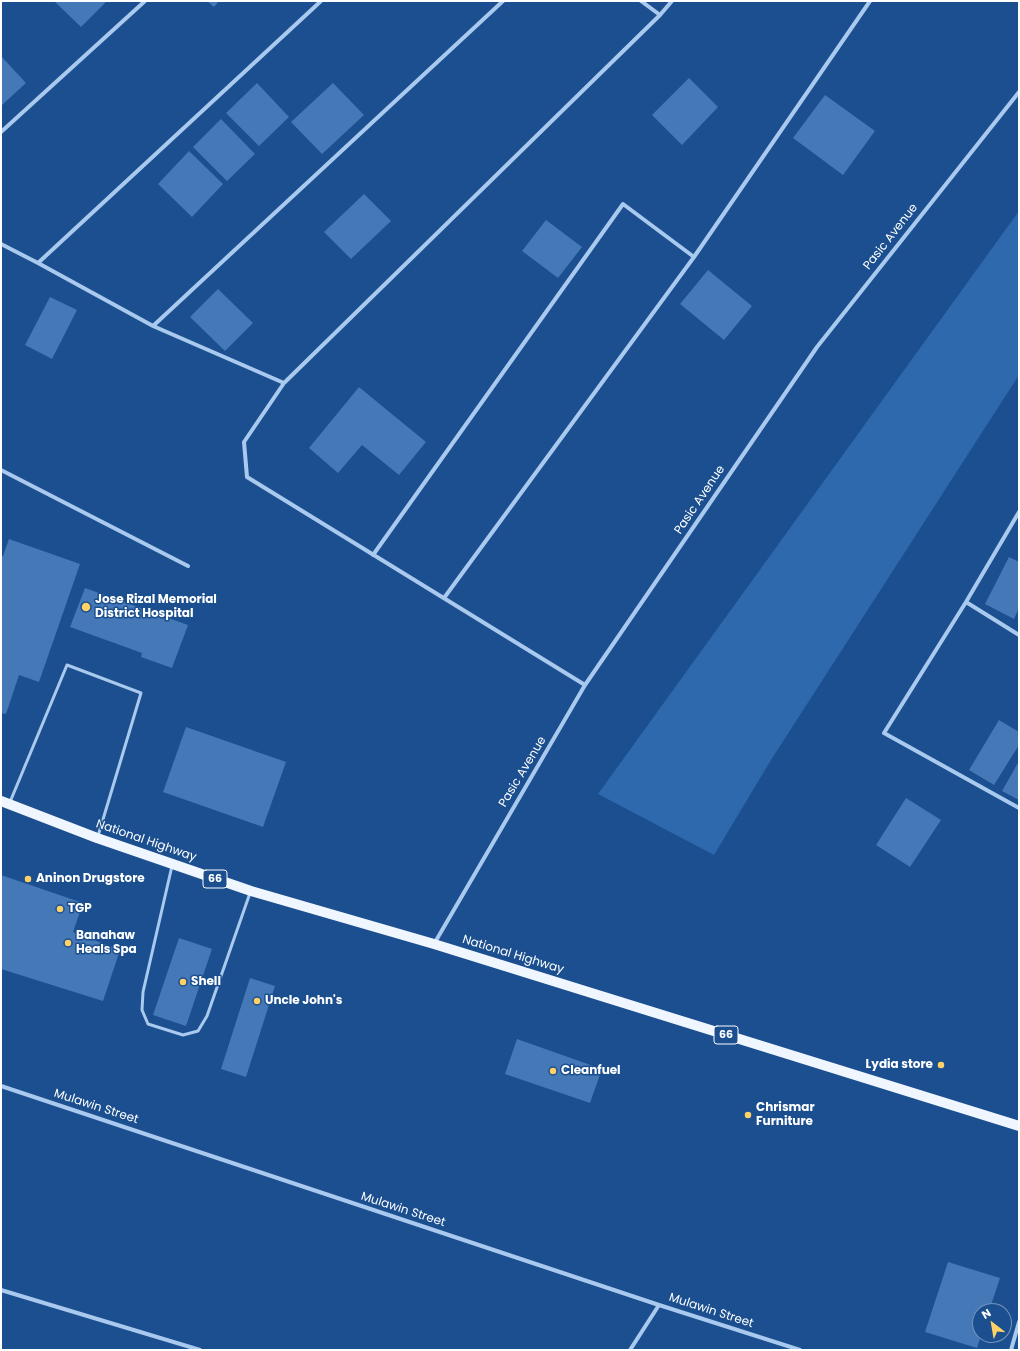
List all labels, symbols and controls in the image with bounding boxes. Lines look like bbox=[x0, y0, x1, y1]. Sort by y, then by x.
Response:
street label: Pasic Avenue bbox=[861, 201, 921, 273]
street label: Pasic Avenue bbox=[672, 463, 728, 537]
place label: Jose Rizal Memorial District Hospital bbox=[95, 593, 217, 621]
marker: Jose Rizal Memorial District Hospital bbox=[80, 601, 92, 613]
street label: Pasic Avenue bbox=[496, 734, 550, 810]
street label: National Highway bbox=[94, 817, 198, 865]
road number: 66 bbox=[203, 870, 227, 888]
place label: Aninon Drugstore bbox=[36, 872, 145, 886]
marker: Aninon Drugstore bbox=[23, 874, 33, 884]
place label: TGP bbox=[68, 902, 92, 916]
marker: TGP bbox=[55, 904, 65, 914]
place label: Banahaw Heals Spa bbox=[76, 929, 137, 957]
street label: National Highway bbox=[461, 933, 565, 977]
marker: Banahaw Heals Spa bbox=[63, 938, 73, 948]
place label: Shell bbox=[191, 975, 221, 989]
marker: Shell bbox=[178, 977, 188, 987]
place label: Uncle John's bbox=[265, 994, 342, 1008]
marker: Uncle John's bbox=[252, 996, 262, 1006]
road number: 66 bbox=[714, 1026, 738, 1044]
place label: Lydia store bbox=[866, 1058, 933, 1072]
marker: Lydia store bbox=[936, 1060, 946, 1070]
place label: Cleanfuel bbox=[561, 1064, 621, 1078]
marker: Cleanfuel bbox=[548, 1066, 558, 1076]
street label: Mulawin Street bbox=[52, 1087, 140, 1127]
place label: Chrismar Furniture bbox=[756, 1101, 815, 1129]
marker: Chrismar Furniture bbox=[743, 1110, 753, 1120]
street label: Mulawin Street bbox=[359, 1190, 447, 1230]
street label: Mulawin Street bbox=[667, 1291, 755, 1331]
north arrow bbox=[972, 1303, 1012, 1343]
text: N bbox=[979, 1305, 994, 1323]

